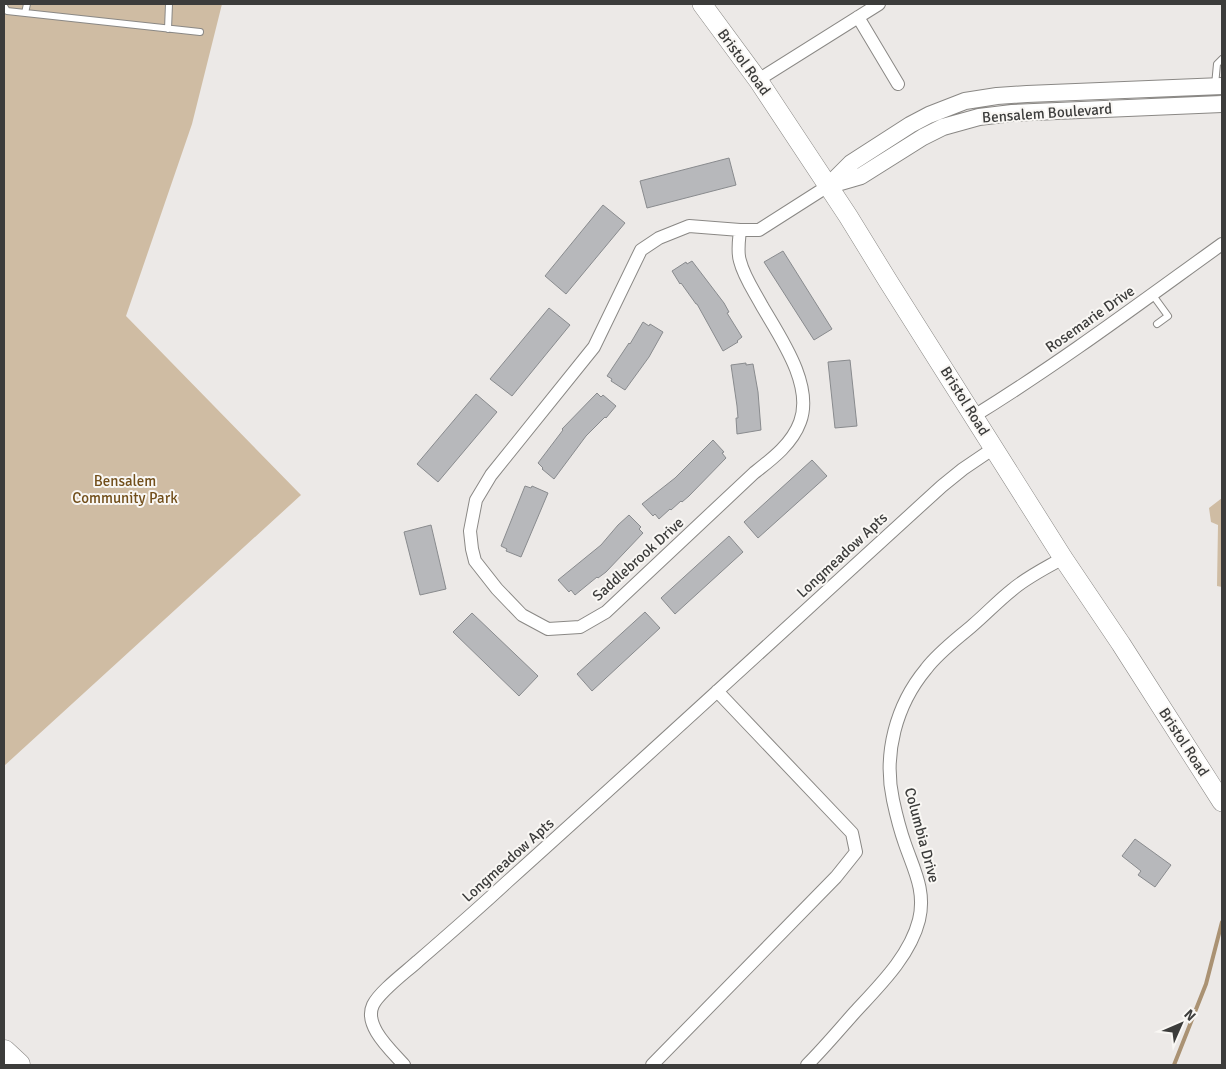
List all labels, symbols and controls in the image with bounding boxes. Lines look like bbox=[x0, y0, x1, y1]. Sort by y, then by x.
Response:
street label: Bristol Road bbox=[714, 25, 774, 99]
street label: Bensalem Boulevard bbox=[981, 99, 1113, 127]
street label: Rosemarie Drive bbox=[1042, 282, 1138, 356]
street label: Bristol Road bbox=[937, 363, 993, 439]
park label: Bensalem Community Park bbox=[72, 472, 178, 507]
street label: Longmeadow Apts bbox=[793, 508, 891, 601]
street label: Saddlebrook Drive bbox=[589, 513, 687, 605]
street label: Bristol Road bbox=[1155, 704, 1213, 780]
street label: Columbia Drive bbox=[901, 786, 943, 884]
street label: Longmeadow Apts bbox=[458, 814, 558, 906]
north arrow bbox=[1156, 999, 1206, 1049]
text: N bbox=[1180, 1006, 1199, 1025]

